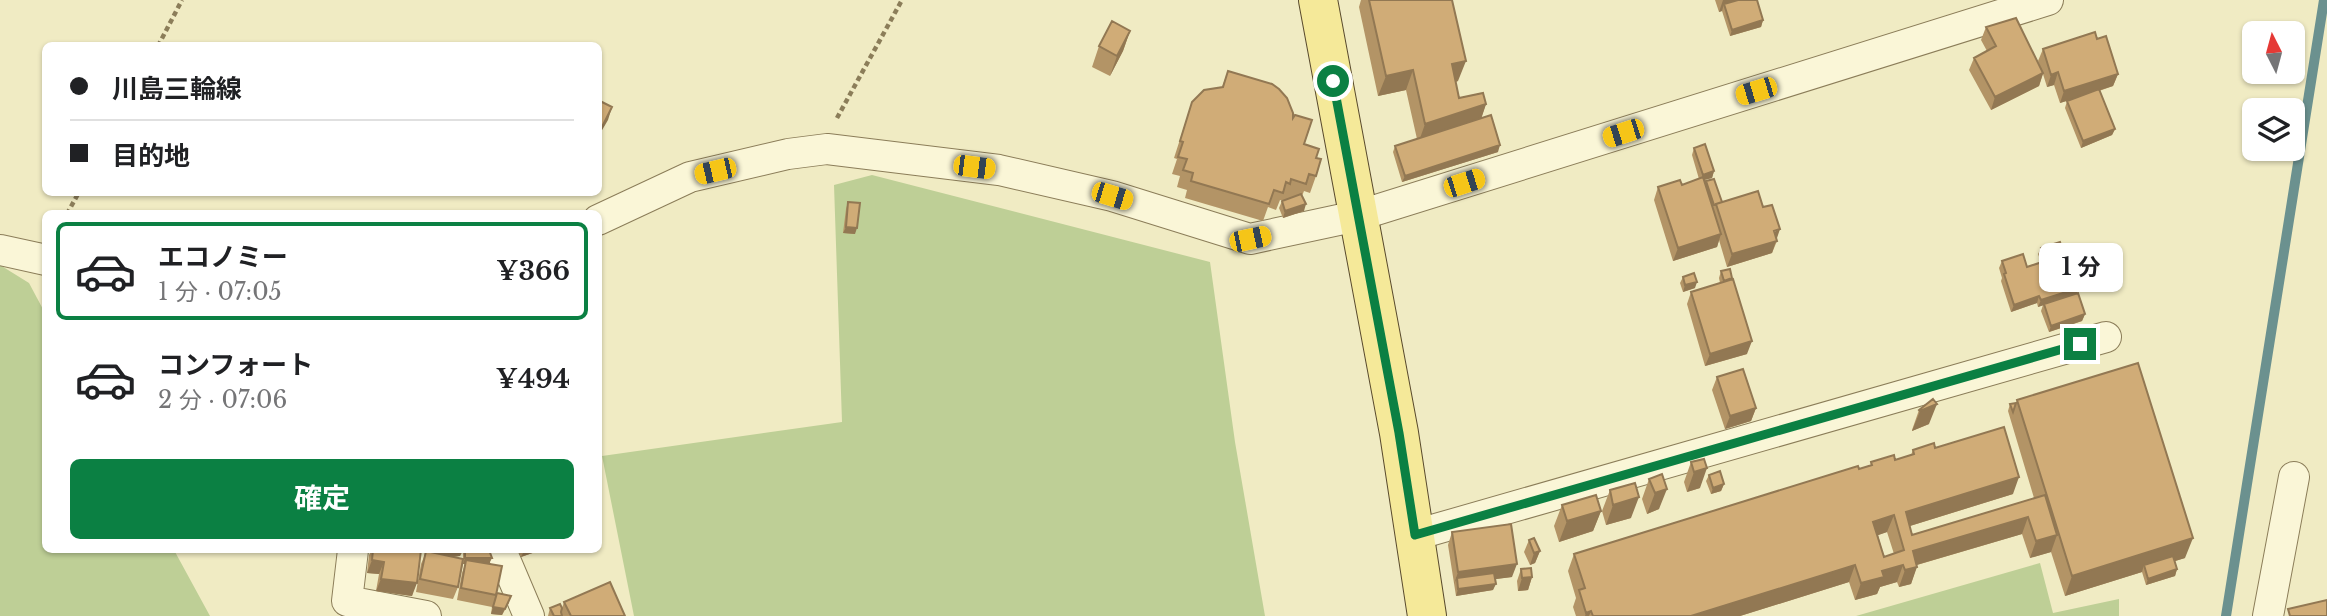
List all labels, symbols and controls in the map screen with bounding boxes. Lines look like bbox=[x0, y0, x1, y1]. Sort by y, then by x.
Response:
north arrow bbox=[2242, 21, 2305, 84]
map controls bbox=[2242, 21, 2305, 161]
route start bbox=[1317, 65, 1349, 97]
text: 川島三輪線 bbox=[112, 73, 242, 105]
car bbox=[1733, 75, 1780, 107]
button: layers bbox=[2242, 98, 2305, 161]
car bbox=[1600, 117, 1647, 149]
text: 目的地 bbox=[112, 140, 190, 172]
car bbox=[952, 154, 997, 180]
car bbox=[693, 156, 738, 186]
car bbox=[1441, 167, 1488, 199]
car bbox=[1089, 180, 1136, 212]
car bbox=[1228, 224, 1273, 254]
icon: car bbox=[74, 240, 137, 303]
text: エコノミー bbox=[158, 241, 288, 273]
callout: 1 分 bbox=[2038, 243, 2122, 292]
text: 1 分 bbox=[2061, 253, 2101, 281]
text: ¥366 bbox=[496, 255, 570, 287]
text: 1 分 · 07:05 bbox=[158, 278, 282, 306]
route end bbox=[2064, 328, 2096, 360]
icon: car bbox=[74, 348, 137, 411]
text: コンフォート bbox=[158, 349, 313, 381]
text: ¥494 bbox=[496, 363, 570, 395]
text: 2 分 · 07:06 bbox=[158, 386, 287, 414]
button: 確定 bbox=[70, 459, 574, 539]

